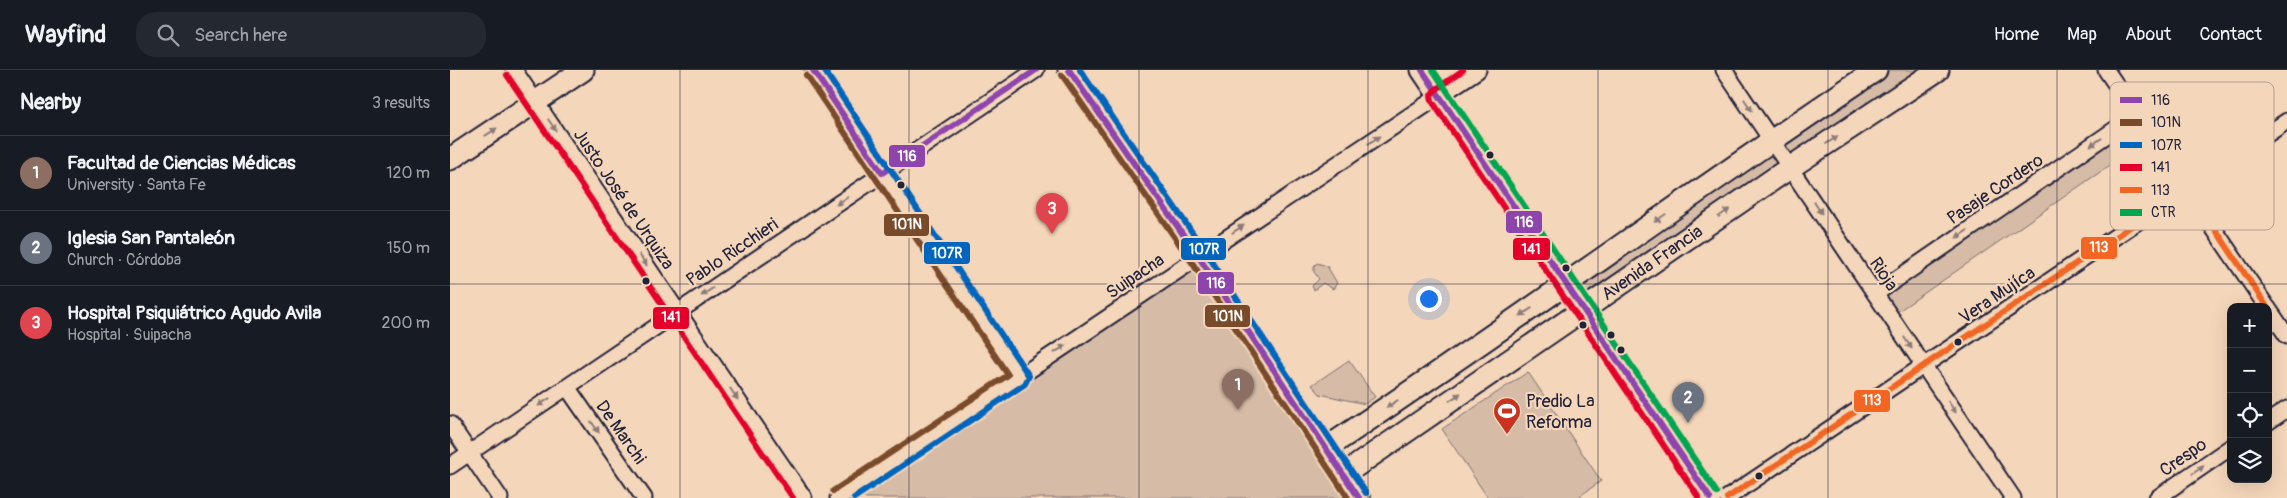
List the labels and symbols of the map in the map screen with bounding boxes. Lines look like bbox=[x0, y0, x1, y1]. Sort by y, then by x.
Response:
legend bbox=[2110, 82, 2274, 230]
text: 116 bbox=[2151, 92, 2170, 109]
one-way arrow bbox=[1743, 98, 1753, 111]
text: 101N bbox=[2151, 114, 2181, 131]
one-way arrow bbox=[547, 118, 556, 132]
street label: Justo José de Urquiza bbox=[568, 124, 679, 274]
one-way arrow bbox=[484, 127, 497, 136]
one-way arrow bbox=[1367, 135, 1381, 145]
one-way arrow bbox=[1825, 135, 1839, 145]
one-way arrow bbox=[2089, 137, 2103, 147]
text: 107R bbox=[2151, 137, 2182, 154]
line badge: 116 bbox=[888, 144, 926, 168]
text: 116 bbox=[897, 148, 917, 165]
street label: Pasaje Cordero bbox=[1943, 149, 2048, 230]
unlabelled marker bbox=[1485, 150, 1495, 160]
text: 141 bbox=[2151, 159, 2170, 176]
unlabelled marker bbox=[896, 180, 906, 190]
text: 113 bbox=[2151, 182, 2170, 199]
pin: 3 bbox=[1036, 193, 1068, 234]
one-way arrow bbox=[835, 196, 849, 206]
one-way arrow bbox=[1813, 201, 1823, 214]
text: CTR bbox=[2151, 204, 2176, 221]
one-way arrow bbox=[1717, 208, 1731, 218]
line badge: 116 bbox=[1505, 210, 1543, 234]
street label: Pablo Ricchieri bbox=[682, 213, 783, 292]
line badge: 101N bbox=[883, 213, 930, 237]
one-way arrow bbox=[1654, 213, 1667, 223]
text: 116 bbox=[1514, 214, 1534, 231]
text: 101N bbox=[892, 216, 922, 233]
street label: Avenida Francia bbox=[1597, 220, 1707, 306]
one-way arrow bbox=[1232, 225, 1245, 234]
one-way arrow bbox=[1955, 229, 1969, 239]
line badge: 113 bbox=[2080, 236, 2118, 260]
line badge: 107R bbox=[1180, 237, 1227, 261]
line badge: 141 bbox=[1512, 237, 1551, 261]
text: 113 bbox=[2090, 239, 2109, 256]
line badge: 107R bbox=[923, 241, 971, 265]
text: 107R bbox=[1189, 241, 1219, 258]
text: 141 bbox=[1521, 241, 1541, 258]
text: 107R bbox=[932, 245, 962, 262]
street label: Suipacha bbox=[1102, 249, 1169, 304]
one-way arrow bbox=[638, 253, 647, 266]
street label: Rioja bbox=[1864, 253, 1903, 296]
street label: Vera Mujíca bbox=[1955, 262, 2040, 329]
unlabelled marker bbox=[1561, 263, 1571, 273]
line badge: 116 bbox=[1197, 271, 1235, 295]
text: 116 bbox=[1206, 275, 1226, 292]
unlabelled marker bbox=[641, 276, 651, 286]
your location bbox=[1416, 286, 1442, 312]
one-way arrow bbox=[701, 287, 714, 297]
line badge: 101N bbox=[1204, 304, 1251, 328]
line badge: 141 bbox=[652, 306, 690, 330]
one-way arrow bbox=[1519, 307, 1533, 317]
text: 101N bbox=[1213, 308, 1243, 325]
text: 141 bbox=[661, 309, 681, 326]
unlabelled marker bbox=[1578, 320, 1588, 330]
unlabelled marker bbox=[1606, 330, 1616, 340]
one-way arrow bbox=[1903, 336, 1913, 350]
unlabelled marker bbox=[1953, 337, 1963, 347]
one-way arrow bbox=[1053, 344, 1067, 354]
unlabelled marker bbox=[1616, 345, 1626, 355]
pin: 1 bbox=[1222, 369, 1254, 410]
pin: 2 bbox=[1672, 382, 1704, 423]
one-way arrow bbox=[729, 387, 739, 401]
line badge: 113 bbox=[1853, 389, 1891, 413]
place label: Predio La Reforma bbox=[1526, 390, 1595, 434]
one-way arrow bbox=[1449, 392, 1462, 402]
text: 113 bbox=[1863, 392, 1882, 409]
street label: De Marchi bbox=[590, 396, 651, 469]
sports icon: Predio La Reforma bbox=[1492, 396, 1522, 435]
one-way arrow bbox=[537, 397, 550, 407]
one-way arrow bbox=[1385, 399, 1399, 409]
one-way arrow bbox=[1947, 400, 1957, 414]
one-way arrow bbox=[590, 420, 600, 433]
street label: Crespo bbox=[2155, 433, 2212, 482]
one-way arrow bbox=[2191, 465, 2205, 475]
unlabelled marker bbox=[1754, 471, 1764, 481]

